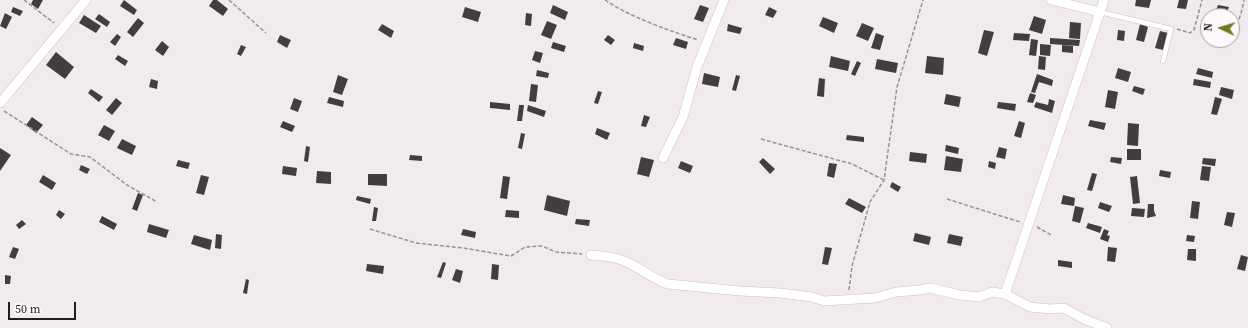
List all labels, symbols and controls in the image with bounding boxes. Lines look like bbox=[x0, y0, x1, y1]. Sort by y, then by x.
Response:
north arrow bbox=[1200, 8, 1240, 48]
text: N bbox=[1201, 23, 1216, 32]
scale bar bbox=[10, 294, 78, 320]
text: 50 m bbox=[15, 301, 41, 317]

